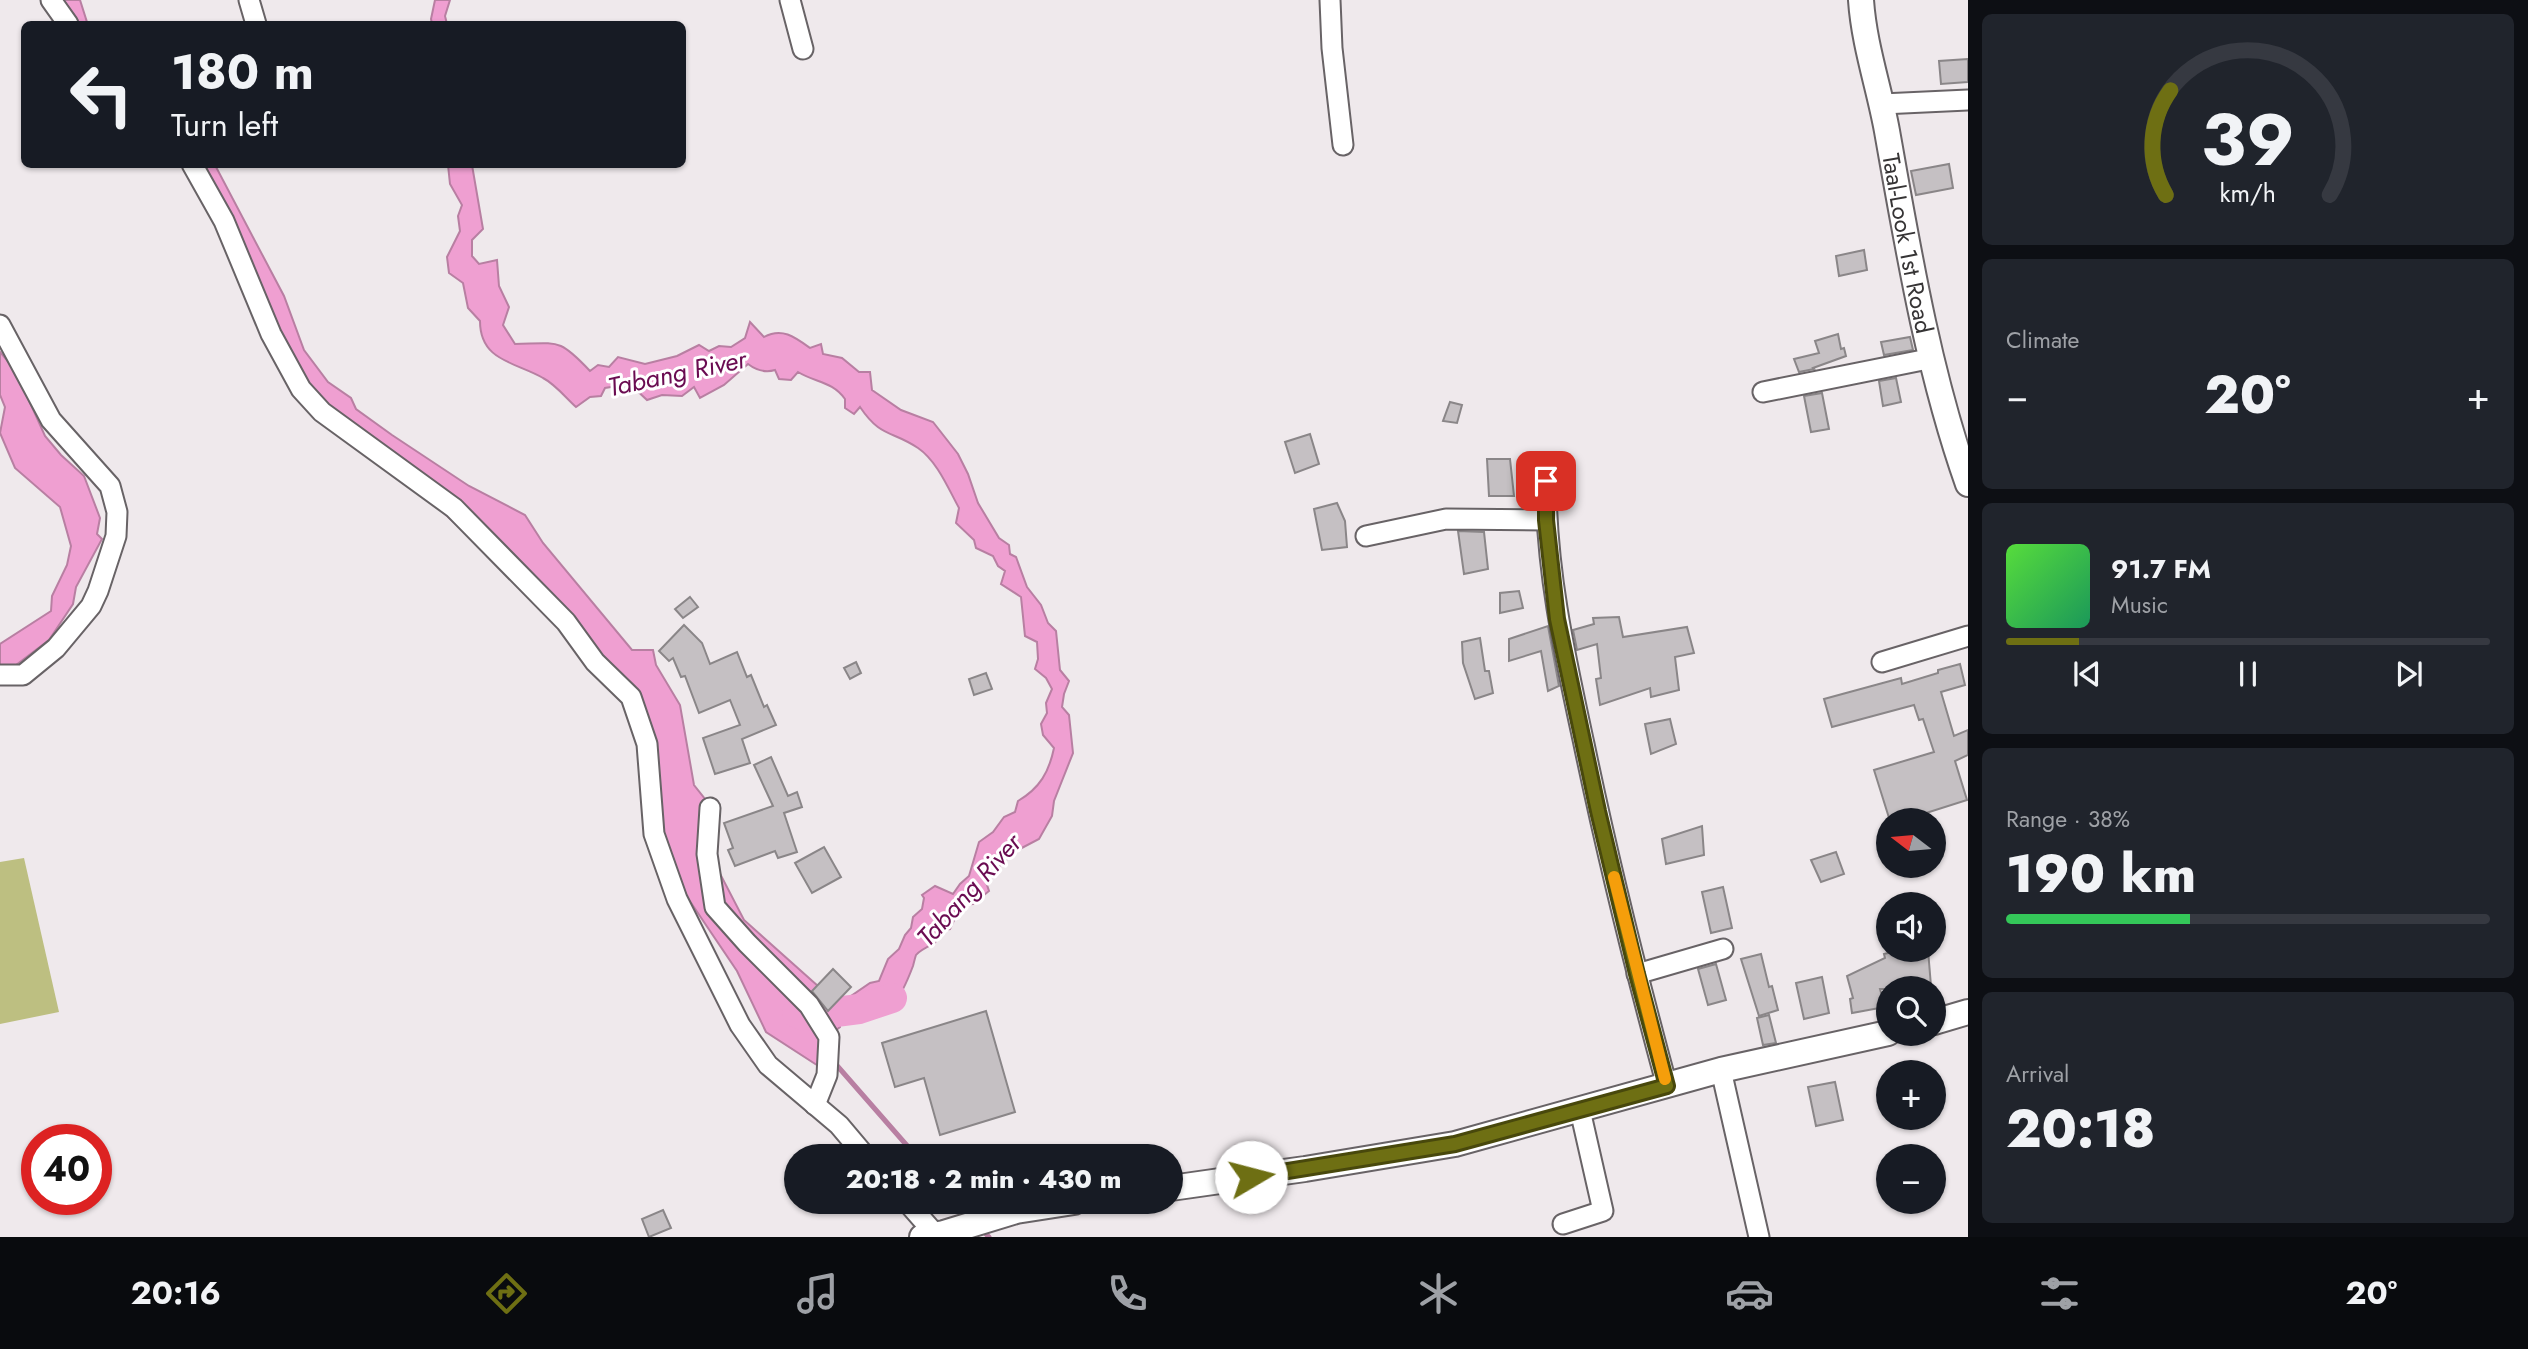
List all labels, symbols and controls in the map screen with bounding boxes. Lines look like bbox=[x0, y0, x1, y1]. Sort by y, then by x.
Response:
text: 180 m bbox=[171, 37, 314, 107]
icon: left bbox=[56, 49, 147, 140]
text: 39 bbox=[2201, 88, 2295, 193]
text: Turn left bbox=[171, 102, 278, 148]
street label: Taal-Look 1st Road bbox=[1874, 151, 1943, 337]
text: km/h bbox=[2220, 175, 2276, 211]
text: Climate bbox=[2006, 323, 2079, 357]
water label: Tabang River bbox=[604, 340, 751, 406]
text: 20° bbox=[2204, 357, 2291, 433]
text: − bbox=[2006, 368, 2028, 423]
text: + bbox=[2467, 368, 2490, 423]
pin bbox=[1516, 451, 1576, 511]
icon: arrive bbox=[1527, 462, 1565, 500]
text: 91.7 FM bbox=[2111, 550, 2211, 588]
text: Music bbox=[2111, 588, 2168, 622]
icon: previous bbox=[2068, 655, 2106, 693]
icon: pause bbox=[2229, 655, 2267, 693]
icon: next bbox=[2390, 655, 2428, 693]
text: Range · 38% bbox=[2006, 802, 2130, 836]
north arrow bbox=[1876, 808, 1946, 878]
map controls bbox=[1876, 808, 1946, 1214]
water label: Tabang River bbox=[908, 824, 1031, 955]
text: 190 km bbox=[2006, 836, 2196, 912]
button: sound bbox=[1876, 892, 1946, 962]
button: search bbox=[1876, 976, 1946, 1046]
text: Arrival bbox=[2006, 1057, 2069, 1091]
button: + bbox=[1876, 1060, 1946, 1130]
text: 20:18 bbox=[2006, 1091, 2155, 1167]
speed limit sign: 40 bbox=[21, 1124, 112, 1215]
position arrow bbox=[1214, 1140, 1288, 1214]
button: − bbox=[1876, 1144, 1946, 1214]
text: 20:18 · 2 min · 430 m bbox=[846, 1160, 1121, 1198]
icon: directions bbox=[482, 1269, 531, 1318]
icon: music bbox=[793, 1269, 842, 1318]
icon: phone bbox=[1103, 1269, 1152, 1318]
icon: climate bbox=[1414, 1269, 1463, 1318]
icon: car bbox=[1725, 1269, 1774, 1318]
icon: filters bbox=[2035, 1269, 2084, 1318]
text: 20:16 bbox=[131, 1270, 221, 1316]
text: 20° bbox=[2346, 1270, 2397, 1316]

